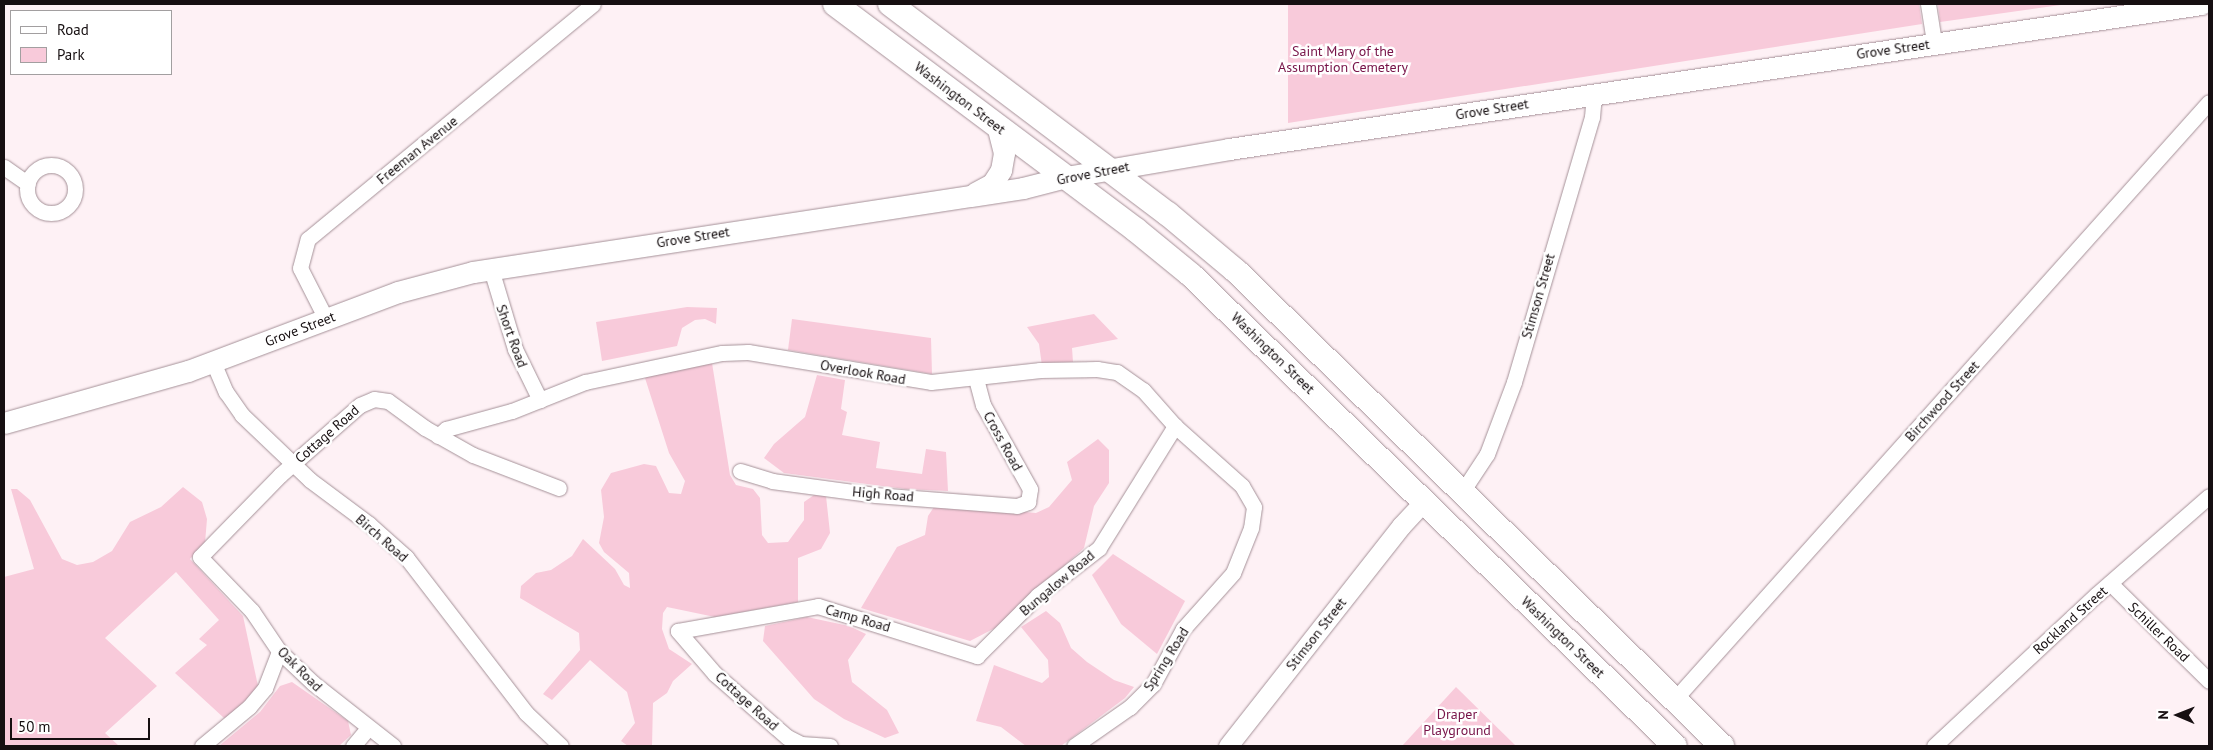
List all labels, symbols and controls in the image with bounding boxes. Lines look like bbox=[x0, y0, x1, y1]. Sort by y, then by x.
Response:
legend bbox=[10, 10, 172, 75]
text: Road bbox=[57, 20, 89, 39]
street label: Grove Street bbox=[1855, 36, 1931, 62]
park label: Saint Mary of the Assumption Cemetery bbox=[1278, 43, 1408, 75]
text: Park bbox=[57, 45, 85, 64]
street label: Washington Street bbox=[911, 58, 1009, 138]
street label: Grove Street bbox=[1454, 95, 1530, 123]
street label: Freeman Avenue bbox=[373, 112, 461, 188]
street label: Grove Street bbox=[1055, 158, 1131, 188]
street label: Grove Street bbox=[655, 223, 731, 251]
street label: Stimson Street bbox=[1518, 251, 1558, 341]
street label: Short Road bbox=[493, 302, 531, 370]
street label: Grove Street bbox=[263, 308, 337, 350]
street label: Washington Street bbox=[1228, 309, 1318, 397]
street label: Overlook Road bbox=[819, 356, 907, 388]
street label: Birchwood Street bbox=[1901, 357, 1983, 445]
street label: Cottage Road bbox=[292, 402, 362, 466]
street label: Cross Road bbox=[980, 408, 1026, 474]
street label: High Road bbox=[852, 483, 914, 505]
street label: Birch Road bbox=[352, 511, 412, 565]
street label: Bungalow Road bbox=[1016, 547, 1098, 619]
street label: Rockland Street bbox=[2029, 582, 2111, 658]
street label: Washington Street bbox=[1518, 593, 1608, 681]
street label: Stimson Street bbox=[1282, 594, 1350, 674]
street label: Schiller Road bbox=[2125, 599, 2193, 665]
street label: Camp Road bbox=[823, 601, 893, 635]
street label: Spring Road bbox=[1140, 624, 1192, 694]
street label: Oak Road bbox=[274, 643, 326, 695]
street label: Cottage Road bbox=[712, 668, 782, 734]
north arrow bbox=[2153, 690, 2203, 740]
park label: Draper Playground bbox=[1423, 706, 1491, 739]
scale bar bbox=[12, 708, 152, 740]
text: N bbox=[2154, 710, 2172, 720]
text: 50 m bbox=[18, 717, 51, 736]

